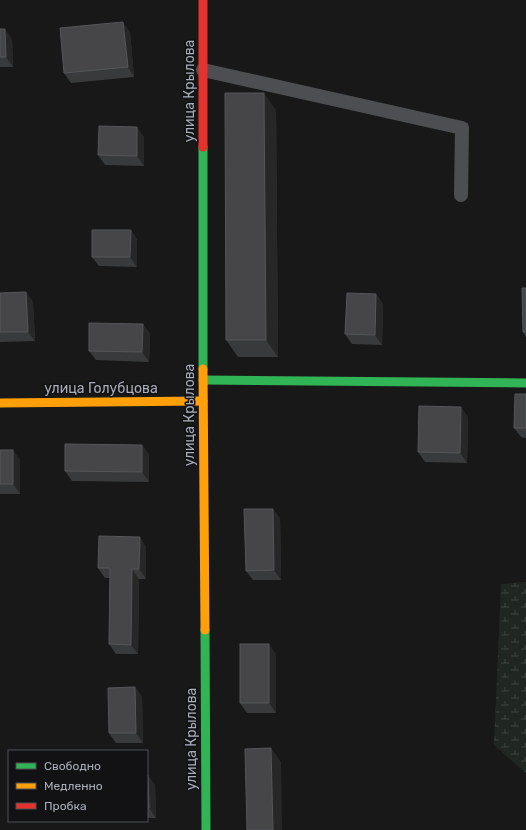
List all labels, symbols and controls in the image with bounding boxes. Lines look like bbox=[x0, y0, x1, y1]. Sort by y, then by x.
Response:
street label: улица Крылова bbox=[181, 40, 198, 142]
street label: улица Крылова bbox=[181, 364, 198, 466]
street label: улица Голубцова bbox=[44, 380, 158, 397]
street label: улица Крылова bbox=[183, 688, 200, 790]
legend bbox=[8, 750, 148, 822]
text: Свободно bbox=[44, 759, 101, 773]
text: Медленно bbox=[44, 779, 103, 793]
text: Пробка bbox=[44, 799, 87, 813]

